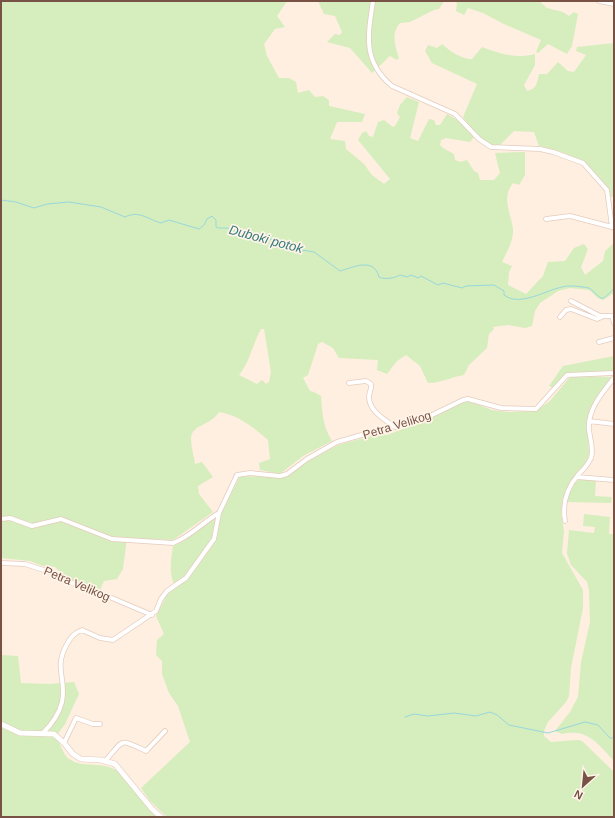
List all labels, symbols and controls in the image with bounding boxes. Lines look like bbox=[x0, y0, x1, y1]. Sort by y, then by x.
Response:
water label: Duboki potok bbox=[227, 222, 306, 256]
street label: Petra Velikog bbox=[361, 408, 433, 442]
street label: Petra Velikog bbox=[42, 564, 112, 604]
north arrow bbox=[563, 766, 603, 806]
text: N bbox=[572, 788, 585, 802]

